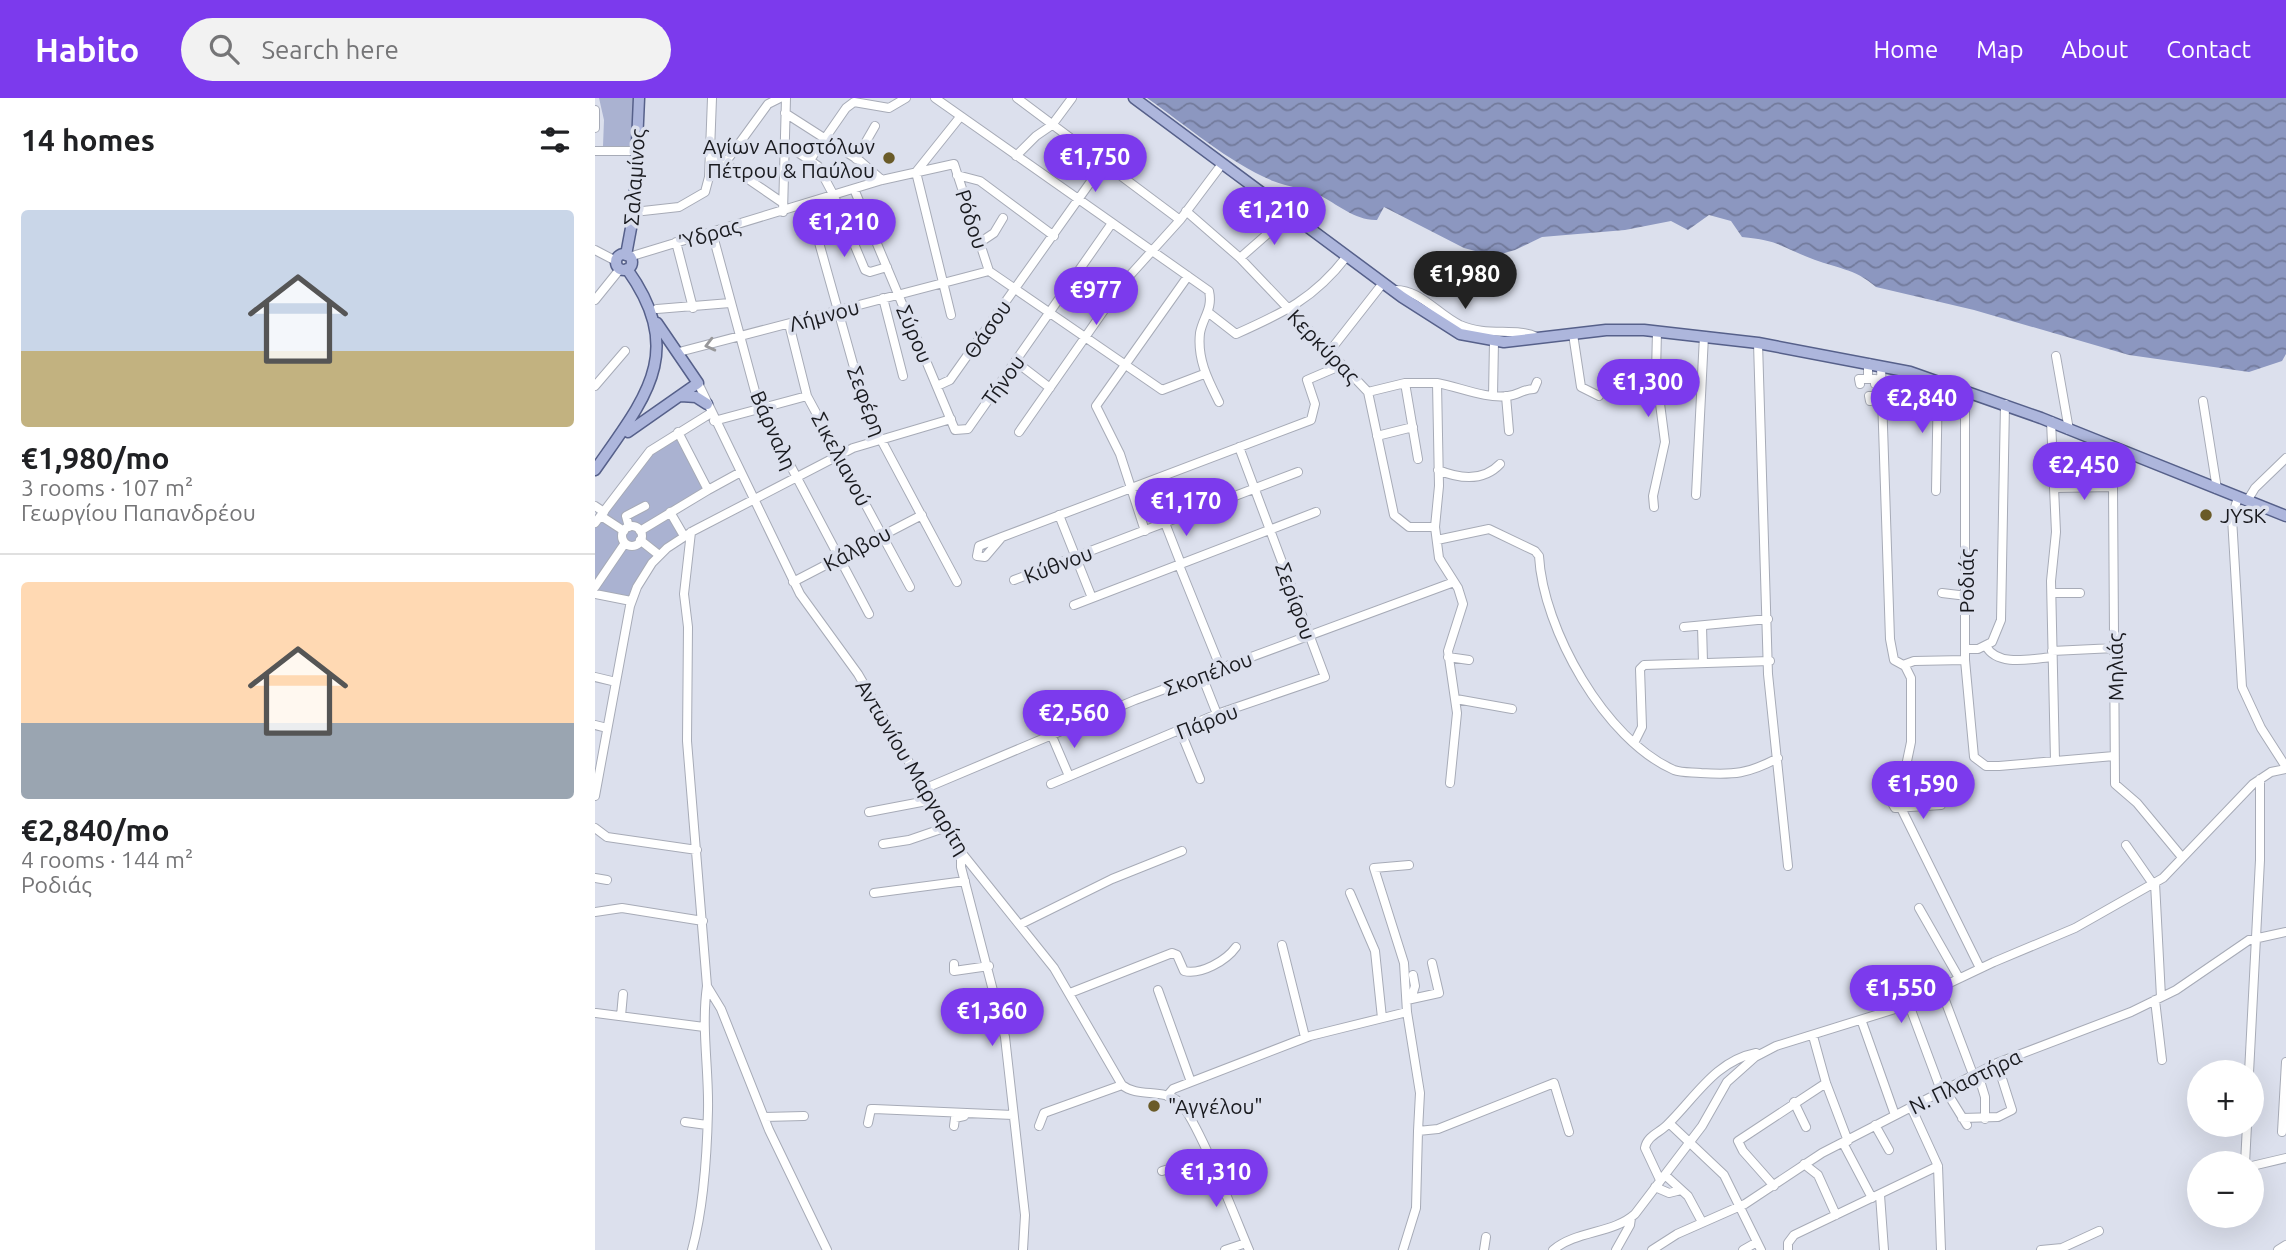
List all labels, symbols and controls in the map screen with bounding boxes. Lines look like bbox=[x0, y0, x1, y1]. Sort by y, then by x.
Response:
search box bbox=[181, 18, 671, 81]
icon: search bbox=[205, 30, 243, 68]
text: Habito bbox=[35, 31, 139, 68]
text: Search here bbox=[261, 35, 399, 64]
text: Home bbox=[1873, 36, 1938, 63]
text: Map bbox=[1976, 36, 2023, 63]
text: About bbox=[2061, 36, 2128, 63]
text: Contact bbox=[2166, 36, 2251, 63]
icon: filters bbox=[536, 121, 574, 159]
text: 14 homes bbox=[21, 123, 155, 157]
street label: Σαλαμίνος bbox=[619, 127, 649, 226]
place label: Αγίων Αποστόλων Πέτρου & Παύλου bbox=[703, 134, 875, 182]
pin: €1,750 bbox=[1038, 134, 1152, 194]
text: €1,750 bbox=[1060, 144, 1130, 169]
marker: Αγίων Αποστόλων Πέτρου & Παύλου bbox=[881, 150, 897, 166]
street label: Ρόδου bbox=[951, 186, 993, 252]
pin: €1,210 bbox=[1217, 188, 1331, 247]
text: €1,210 bbox=[1239, 197, 1309, 222]
pin: €1,210 bbox=[787, 200, 901, 259]
text: €1,210 bbox=[809, 209, 879, 234]
street label: Ύδρας bbox=[676, 213, 743, 253]
pin: €1,980 bbox=[1408, 252, 1522, 311]
icon: home bbox=[235, 256, 361, 382]
text: €1,980 bbox=[1430, 261, 1500, 286]
pin: €977 bbox=[1055, 268, 1137, 327]
text: €977 bbox=[1070, 277, 1122, 302]
street label: Λήμνου bbox=[786, 294, 862, 336]
street label: Θάσου bbox=[958, 295, 1016, 363]
street label: Σύρου bbox=[892, 302, 938, 366]
street label: Κερκύρας bbox=[1283, 304, 1365, 388]
one-way arrow bbox=[704, 337, 716, 351]
street label: Τήνου bbox=[977, 350, 1029, 410]
pin: €1,300 bbox=[1591, 360, 1705, 419]
street label: Σεφέρη bbox=[843, 363, 891, 439]
text: €1,300 bbox=[1613, 369, 1683, 394]
pin: €2,840 bbox=[1865, 376, 1979, 435]
text: €2,840 bbox=[1887, 385, 1957, 410]
street label: Βάρναλη bbox=[746, 387, 802, 473]
street label: Σικελιανού bbox=[807, 408, 877, 510]
text: €1,980/mo bbox=[21, 441, 170, 475]
pin: €2,450 bbox=[2027, 442, 2141, 502]
text: €2,450 bbox=[2049, 452, 2119, 477]
text: 3 rooms · 107 m² bbox=[21, 475, 193, 500]
pin: €1,170 bbox=[1129, 478, 1243, 538]
text: €1,170 bbox=[1151, 488, 1221, 513]
text: Γεωργίου Παπανδρέου bbox=[21, 500, 256, 525]
place label: JYSK bbox=[2220, 503, 2266, 527]
marker: JYSK bbox=[2198, 507, 2214, 523]
street label: Κάλβου bbox=[819, 520, 895, 576]
street label: Κύθνου bbox=[1020, 540, 1096, 588]
street label: Ροδιάς bbox=[1954, 548, 1978, 613]
street label: Σερίφου bbox=[1271, 559, 1321, 643]
icon: home bbox=[235, 628, 361, 754]
street label: Μηλιάς bbox=[2102, 632, 2128, 701]
street label: Σκοπέλου bbox=[1161, 646, 1255, 700]
street label: Αντωνίου Μαργαρίτη bbox=[851, 675, 975, 859]
pin: €2,560 bbox=[1017, 690, 1131, 750]
street label: Πάρου bbox=[1173, 698, 1241, 744]
text: €2,560 bbox=[1039, 700, 1109, 725]
pin: €1,590 bbox=[1866, 762, 1980, 821]
text: €1,590 bbox=[1888, 771, 1958, 796]
text: €2,840/mo bbox=[21, 813, 170, 847]
text: 4 rooms · 144 m² bbox=[21, 847, 193, 872]
text: Ροδιάς bbox=[21, 872, 92, 897]
pin: €1,550 bbox=[1844, 965, 1958, 1025]
text: €1,550 bbox=[1866, 975, 1936, 1000]
pin: €1,360 bbox=[935, 988, 1049, 1048]
text: €1,360 bbox=[957, 998, 1027, 1023]
street label: Ν. Πλαστήρα bbox=[1905, 1043, 2025, 1119]
map controls bbox=[2187, 1060, 2264, 1228]
button: + bbox=[2187, 1060, 2264, 1137]
place label: "Αγγέλου" bbox=[1168, 1094, 1263, 1118]
marker: "Αγγέλου" bbox=[1146, 1098, 1162, 1114]
pin: €1,310 bbox=[1159, 1150, 1273, 1209]
button: − bbox=[2187, 1151, 2264, 1228]
text: €1,310 bbox=[1181, 1159, 1251, 1184]

